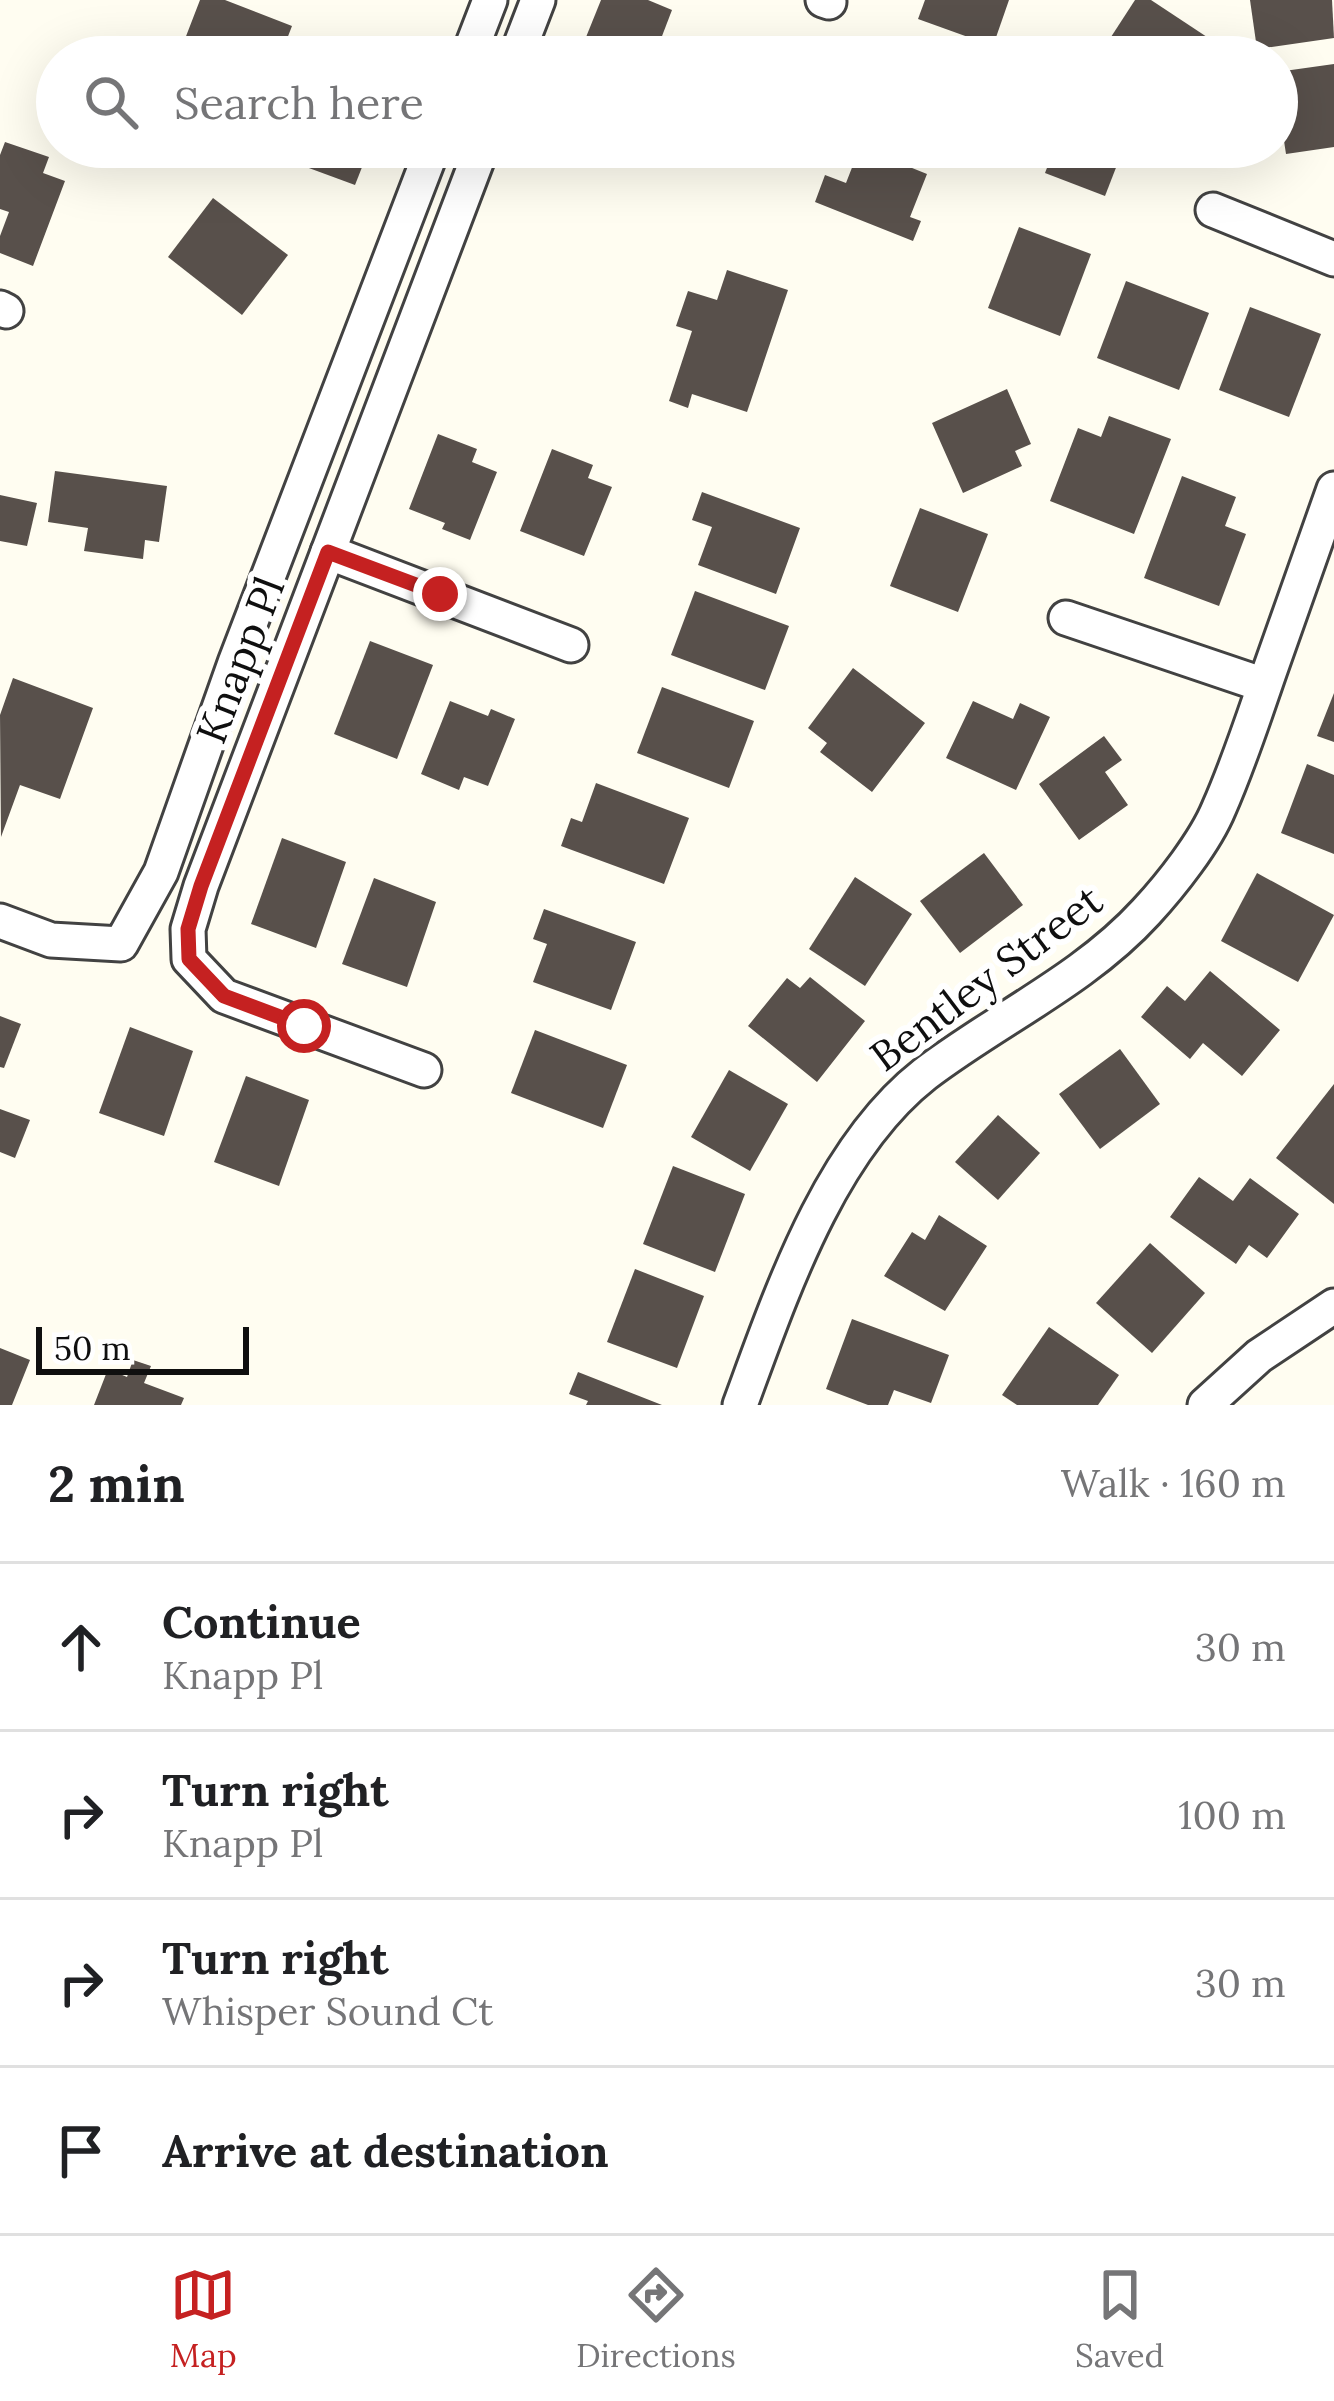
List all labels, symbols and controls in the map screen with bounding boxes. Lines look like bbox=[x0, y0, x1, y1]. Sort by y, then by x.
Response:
search box bbox=[36, 36, 1298, 168]
icon: search bbox=[78, 69, 144, 135]
text: Search here bbox=[174, 74, 424, 131]
route end bbox=[413, 567, 467, 621]
street label: Knapp Pl bbox=[184, 569, 296, 751]
street label: Bentley Street bbox=[859, 873, 1113, 1083]
route start bbox=[277, 999, 331, 1053]
scale bar bbox=[36, 1321, 249, 1374]
text: 50 m bbox=[54, 1327, 131, 1369]
text: 2 min bbox=[48, 1451, 185, 1516]
text: Walk · 160 m bbox=[1061, 1458, 1286, 1508]
text: Continue bbox=[162, 1593, 361, 1650]
icon: ahead bbox=[48, 1614, 114, 1680]
text: 30 m bbox=[1195, 1622, 1286, 1672]
text: Knapp Pl bbox=[162, 1650, 323, 1700]
text: Turn right bbox=[162, 1761, 389, 1818]
icon: right bbox=[48, 1782, 114, 1848]
text: 100 m bbox=[1178, 1790, 1286, 1840]
text: Knapp Pl bbox=[162, 1818, 323, 1868]
text: Turn right bbox=[162, 1929, 389, 1986]
icon: right bbox=[48, 1950, 114, 2016]
text: 30 m bbox=[1195, 1958, 1286, 2008]
text: Whisper Sound Ct bbox=[162, 1986, 493, 2036]
icon: arrive bbox=[48, 2118, 114, 2184]
text: Arrive at destination bbox=[162, 2122, 609, 2179]
tab: Map bbox=[170, 2262, 237, 2376]
tab: Directions bbox=[576, 2262, 736, 2376]
tab: Saved bbox=[1075, 2262, 1164, 2376]

